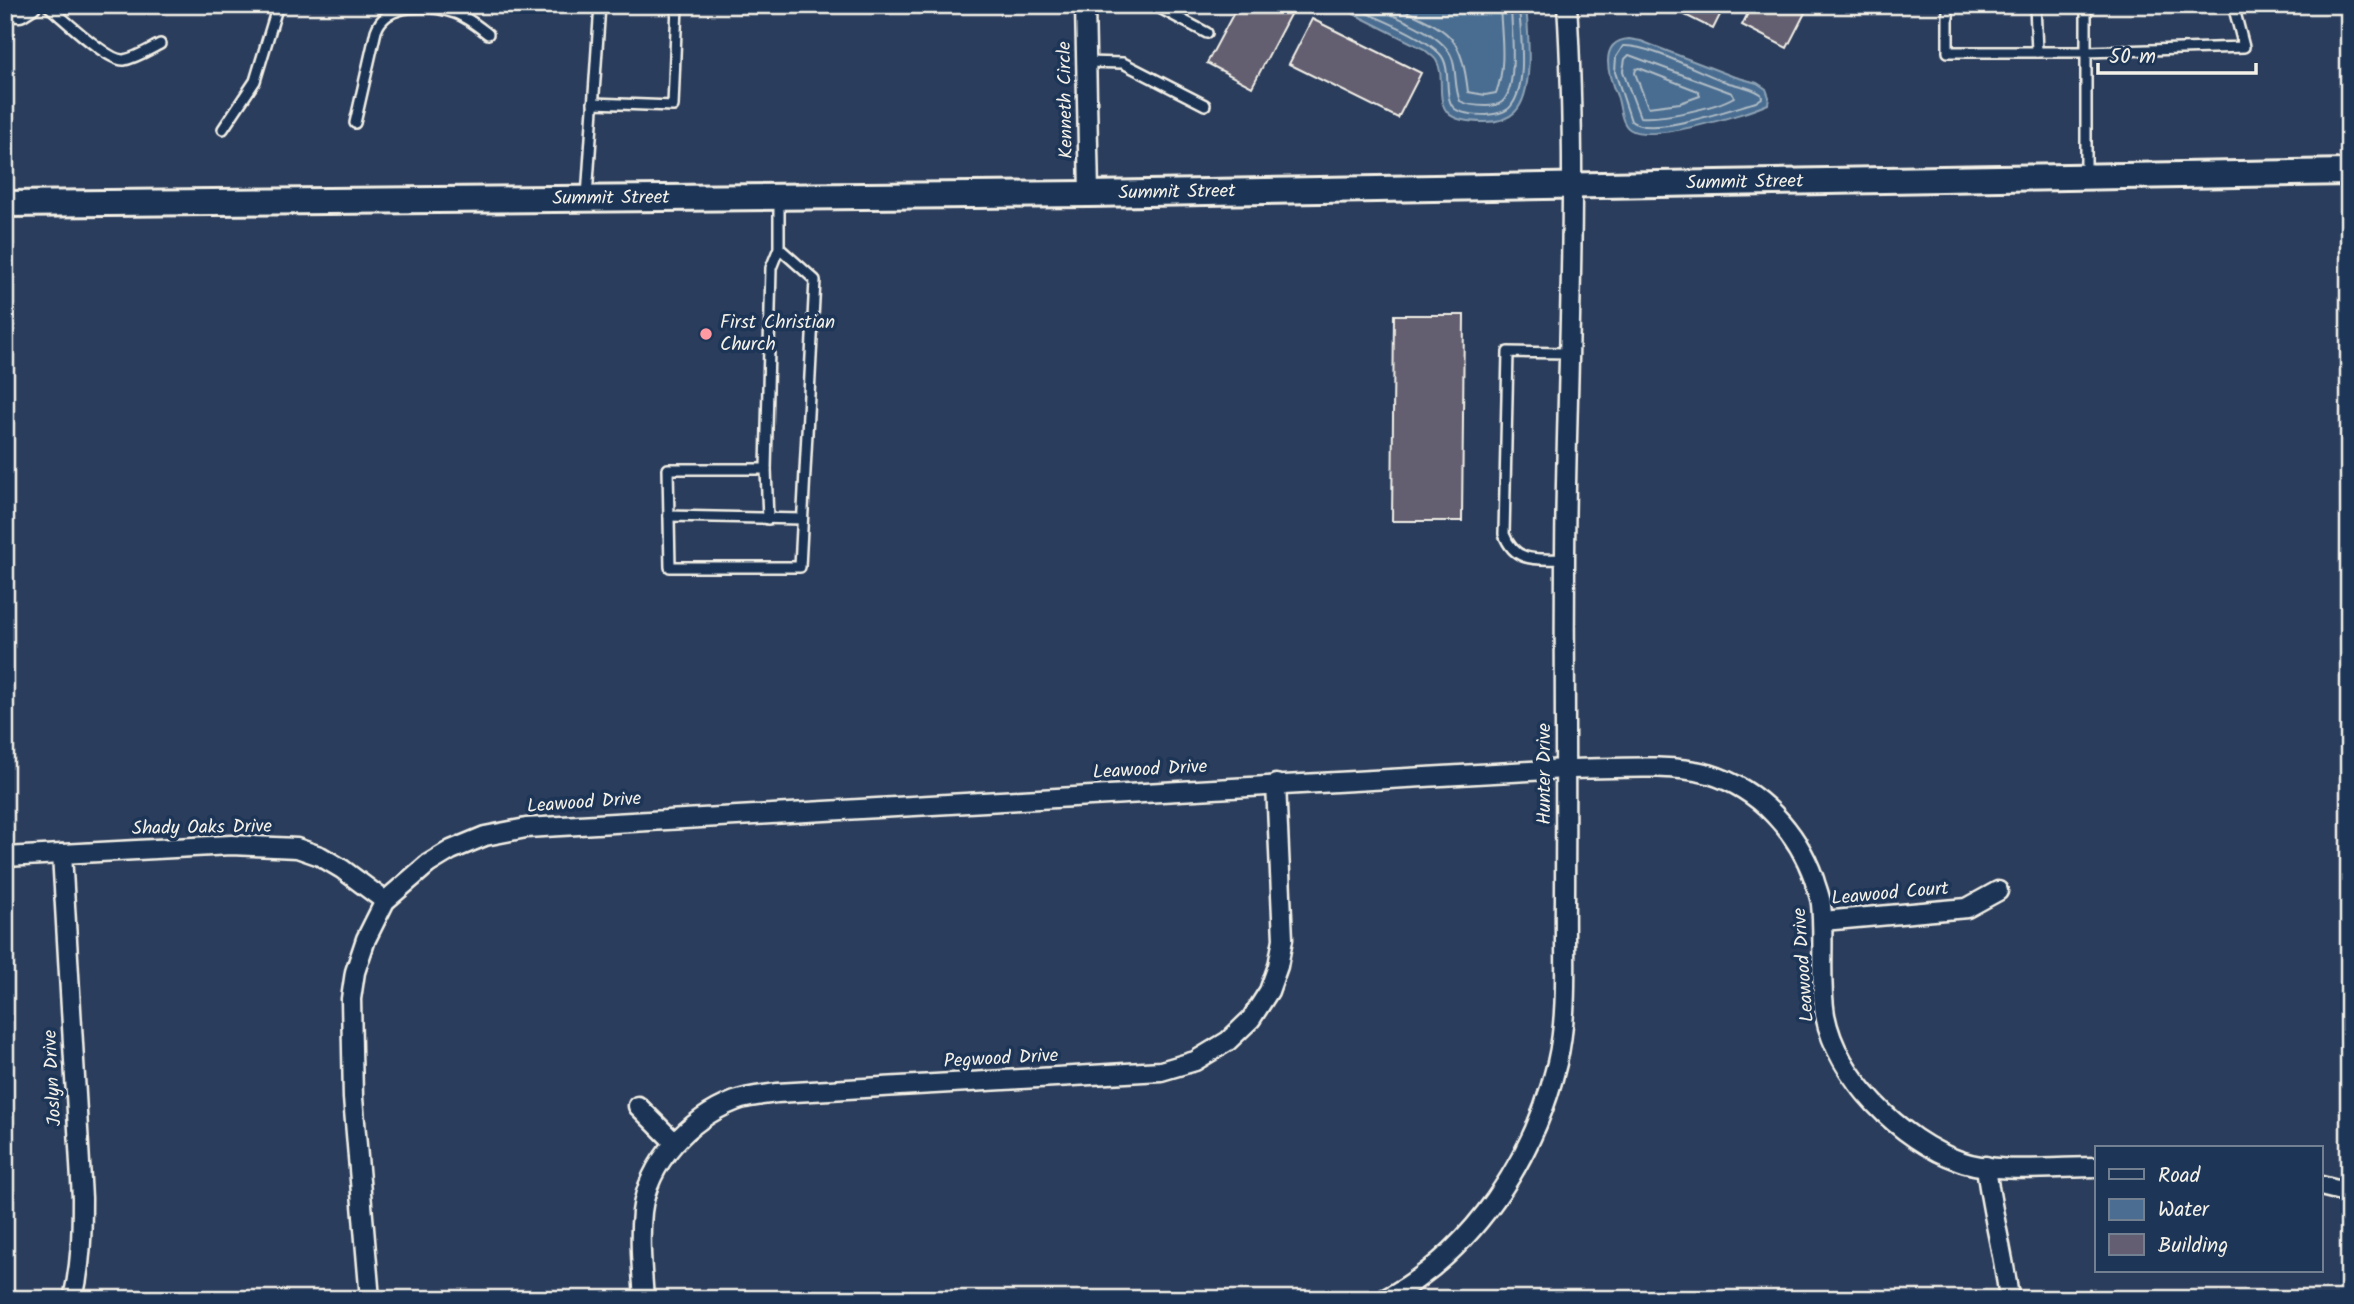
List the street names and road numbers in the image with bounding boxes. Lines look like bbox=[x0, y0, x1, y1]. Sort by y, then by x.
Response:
street label: Kenneth Circle bbox=[1050, 41, 1082, 159]
street label: Summit Street bbox=[1686, 167, 1804, 199]
street label: Summit Street bbox=[1118, 176, 1236, 208]
street label: Summit Street bbox=[552, 183, 670, 214]
street label: Hunter Drive bbox=[1530, 723, 1560, 825]
street label: Leawood Drive bbox=[1092, 752, 1208, 788]
street label: Leawood Drive bbox=[526, 784, 643, 822]
street label: Shady Oaks Drive bbox=[132, 812, 273, 844]
street label: Leawood Court bbox=[1830, 874, 1951, 914]
street label: Leawood Drive bbox=[1785, 906, 1823, 1023]
street label: Joslyn Drive bbox=[35, 1029, 71, 1127]
street label: Pegwood Drive bbox=[943, 1041, 1059, 1077]

